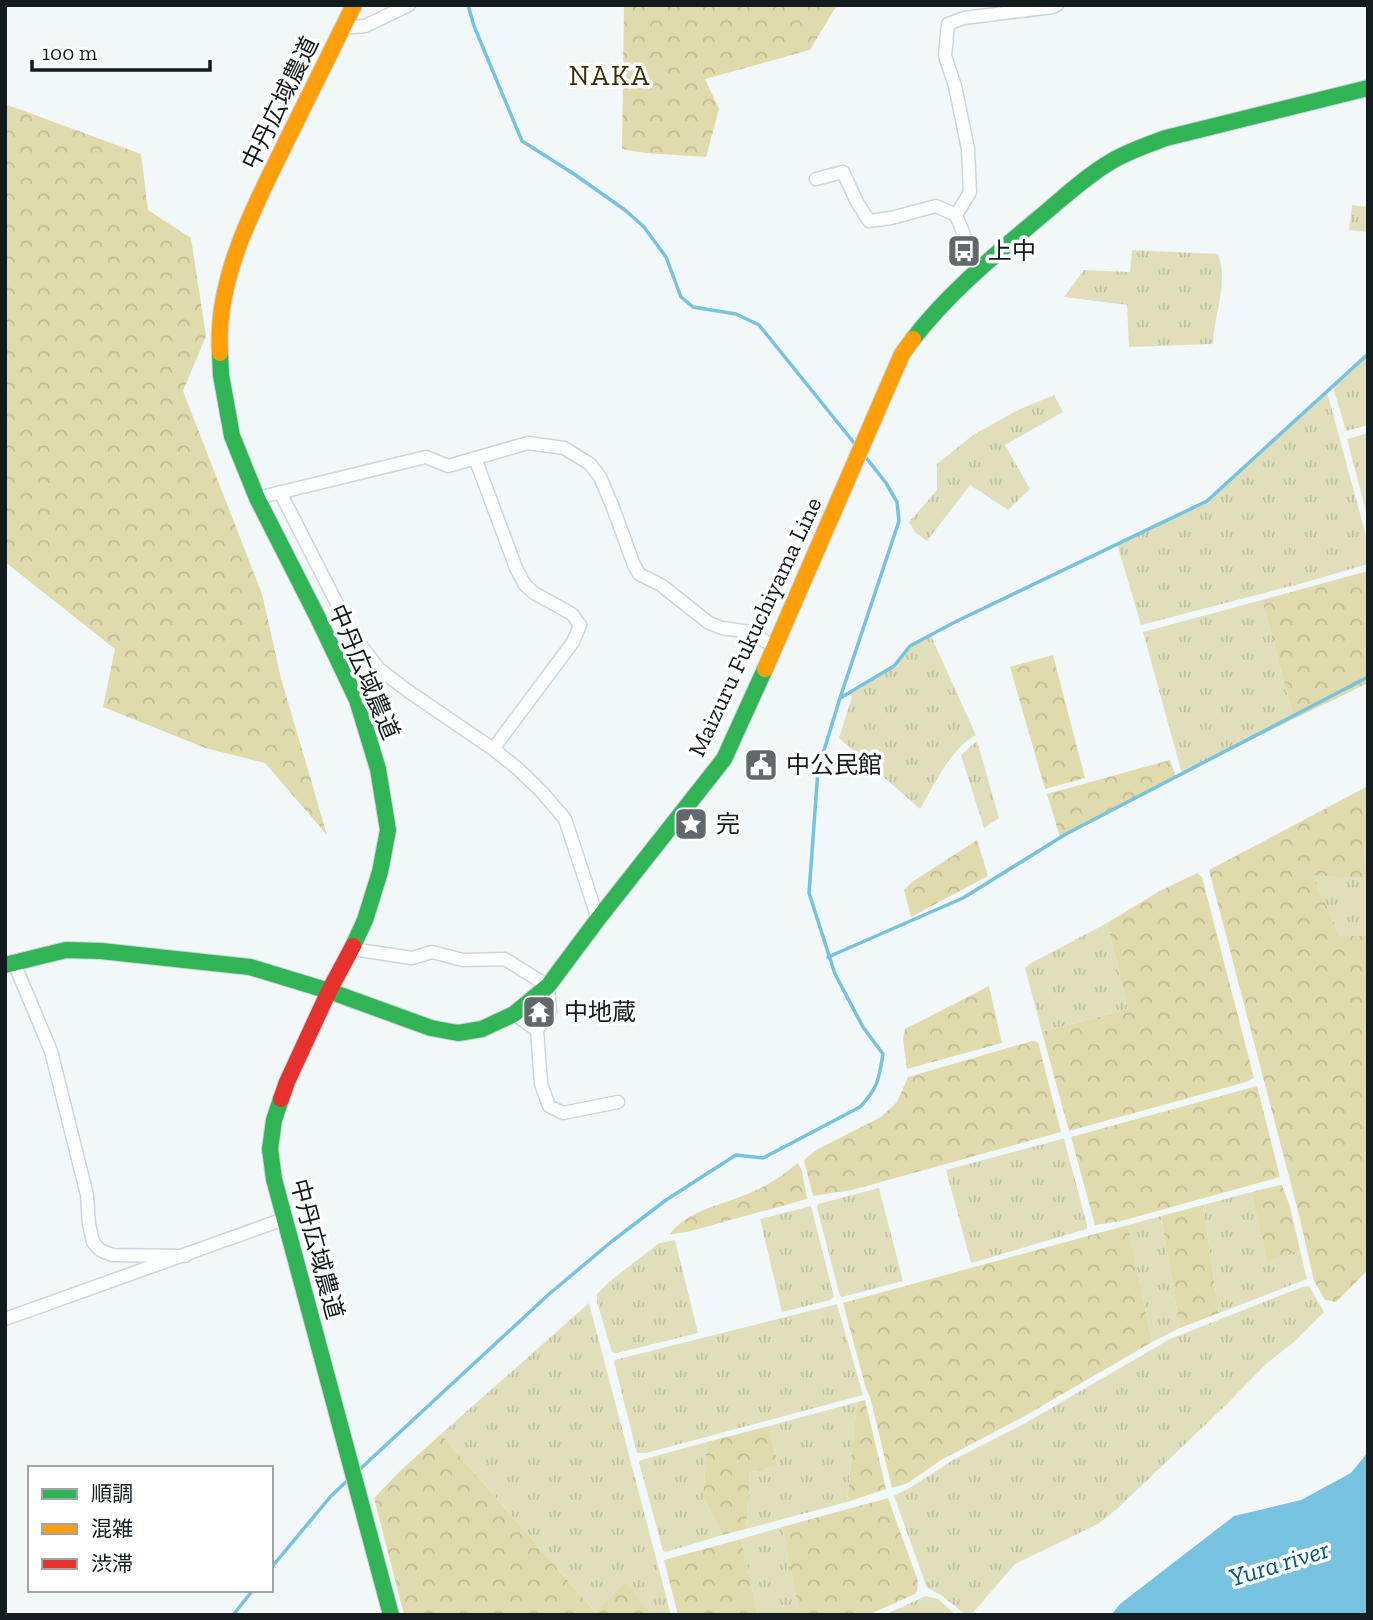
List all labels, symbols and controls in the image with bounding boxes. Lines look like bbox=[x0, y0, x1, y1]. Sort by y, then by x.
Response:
scale bar bbox=[32, 28, 210, 72]
street label: 中丹広域農道 bbox=[235, 32, 324, 174]
text: 100 m bbox=[42, 40, 97, 65]
district label: NAKA bbox=[569, 59, 651, 92]
bus stop icon: 上中 bbox=[945, 232, 983, 270]
place label: 上中 bbox=[988, 236, 1036, 265]
street label: Maizuru Fukuchiyama Line bbox=[682, 492, 827, 761]
street label: 中丹広域農道 bbox=[323, 600, 406, 744]
public building icon: 中公民館 bbox=[742, 746, 780, 784]
place label: 中公民館 bbox=[786, 750, 882, 779]
place icon: 完 bbox=[672, 805, 710, 843]
place label: 完 bbox=[716, 809, 740, 838]
temple icon: 中地蔵 bbox=[520, 993, 558, 1031]
place label: 中地蔵 bbox=[564, 997, 636, 1026]
street label: 中丹広域農道 bbox=[285, 1176, 350, 1322]
legend bbox=[28, 1466, 273, 1592]
text: 順調 bbox=[91, 1481, 133, 1506]
text: 混雑 bbox=[91, 1516, 133, 1541]
water label: Yura river bbox=[1225, 1533, 1333, 1593]
text: 渋滞 bbox=[91, 1551, 133, 1576]

